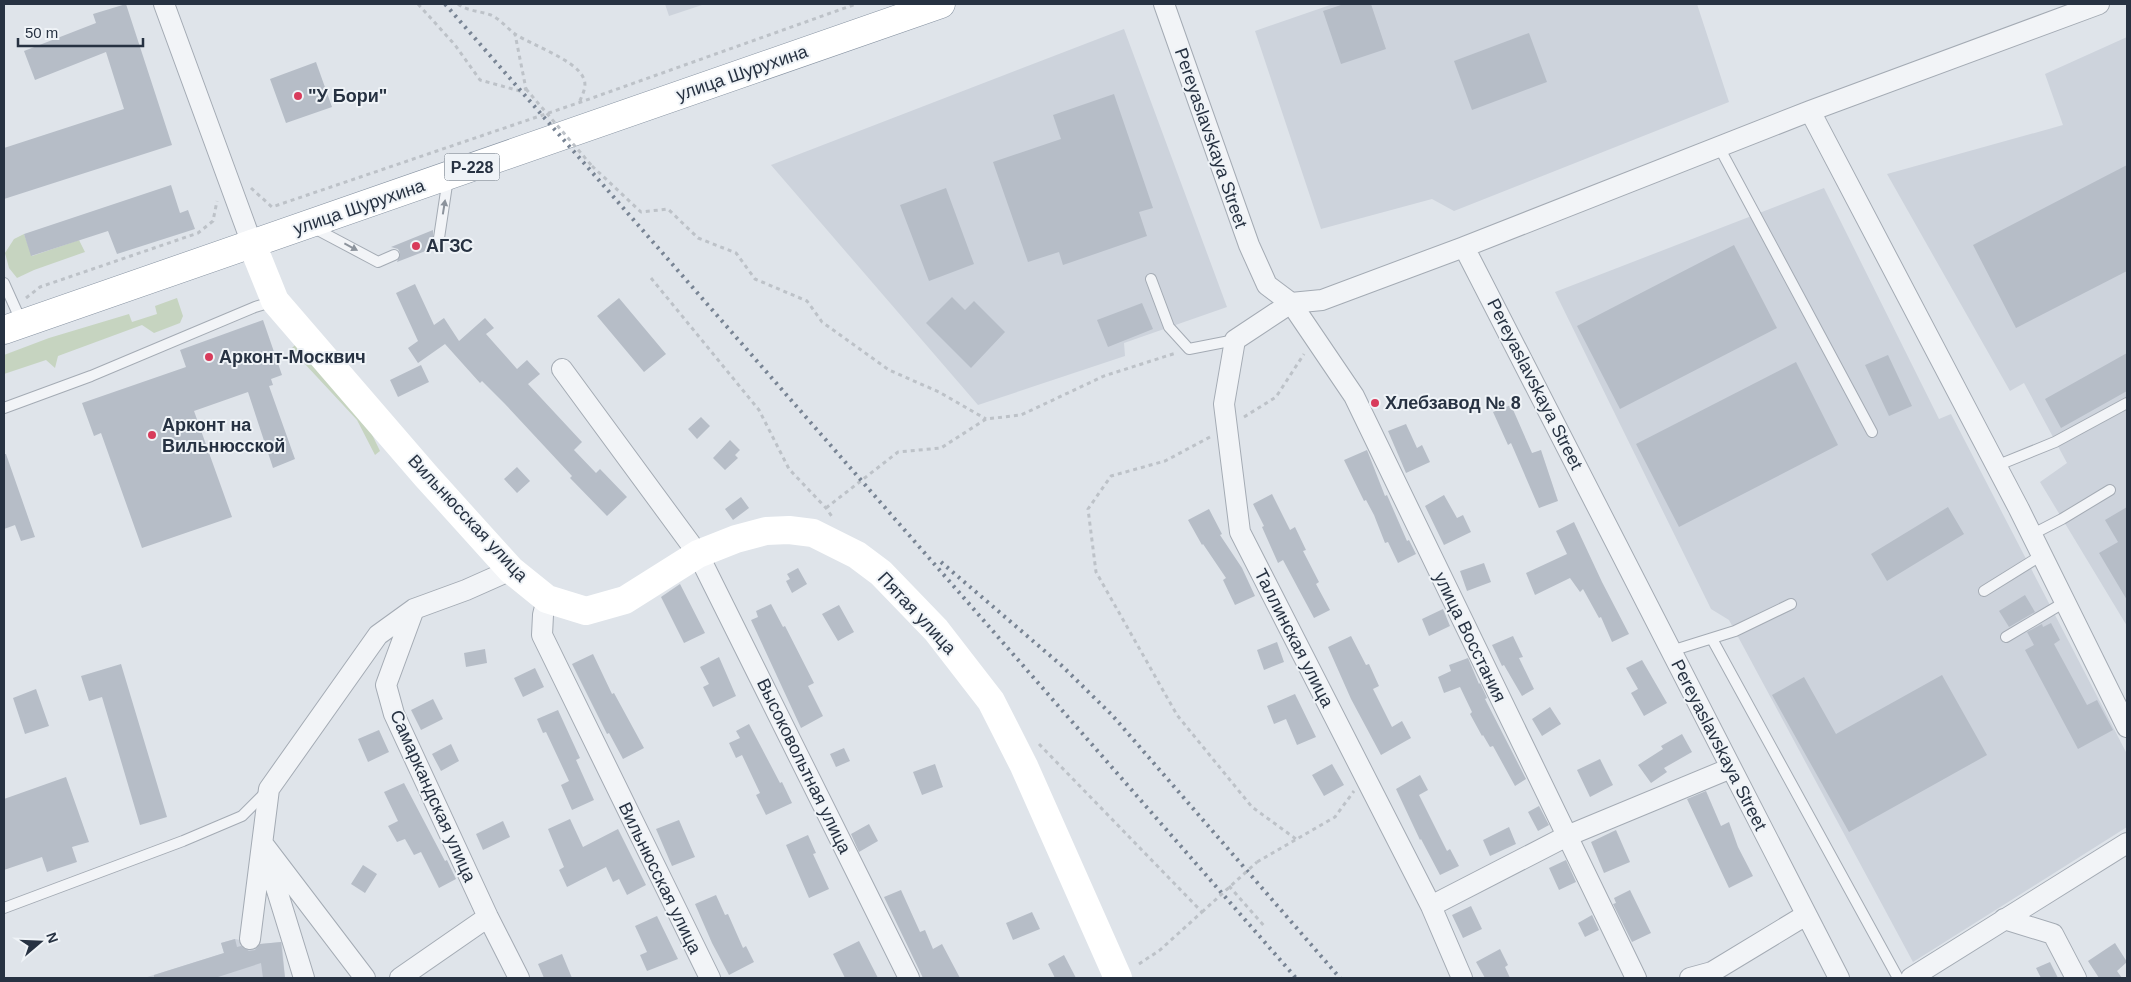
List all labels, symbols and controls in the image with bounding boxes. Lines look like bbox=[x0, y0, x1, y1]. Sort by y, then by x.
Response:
scale bar bbox=[18, 15, 142, 47]
text: 50 m bbox=[25, 24, 58, 41]
street label: улица Шурухина bbox=[674, 41, 811, 105]
street label: Pereyaslavskaya Street bbox=[1171, 45, 1251, 231]
place label: "У Бори" bbox=[308, 86, 387, 106]
marker: "У Бори" bbox=[292, 90, 304, 102]
road number: Р-228 bbox=[444, 154, 500, 180]
street label: улица Шурухина bbox=[291, 175, 428, 239]
one-way arrow bbox=[440, 198, 448, 214]
place label: АГЗС bbox=[426, 236, 473, 256]
marker: АГЗС bbox=[410, 240, 422, 252]
one-way arrow bbox=[344, 243, 358, 251]
street label: Pereyaslavskaya Street bbox=[1483, 295, 1587, 473]
place label: Арконт-Москвич bbox=[219, 347, 366, 367]
marker: Арконт-Москвич bbox=[203, 351, 215, 363]
place label: Хлебзавод № 8 bbox=[1385, 393, 1521, 413]
marker: Хлебзавод № 8 bbox=[1369, 397, 1381, 409]
place label: Арконт на Вильнюсской bbox=[162, 415, 285, 456]
marker: Арконт на Вильнюсской bbox=[146, 429, 158, 441]
street label: Вильнюсская улица bbox=[404, 451, 533, 586]
street label: Таллинская улица bbox=[1250, 565, 1338, 711]
street label: Пятая улица bbox=[874, 568, 961, 659]
street label: улица Восстания bbox=[1430, 569, 1510, 705]
street label: Pereyaslavskaya Street bbox=[1667, 656, 1771, 834]
street label: Высоковольтная улица bbox=[753, 675, 856, 858]
street label: Самаркандская улица bbox=[386, 707, 480, 886]
street label: Вильнюсская улица bbox=[615, 799, 706, 958]
north arrow bbox=[15, 917, 65, 967]
text: N bbox=[43, 930, 62, 945]

